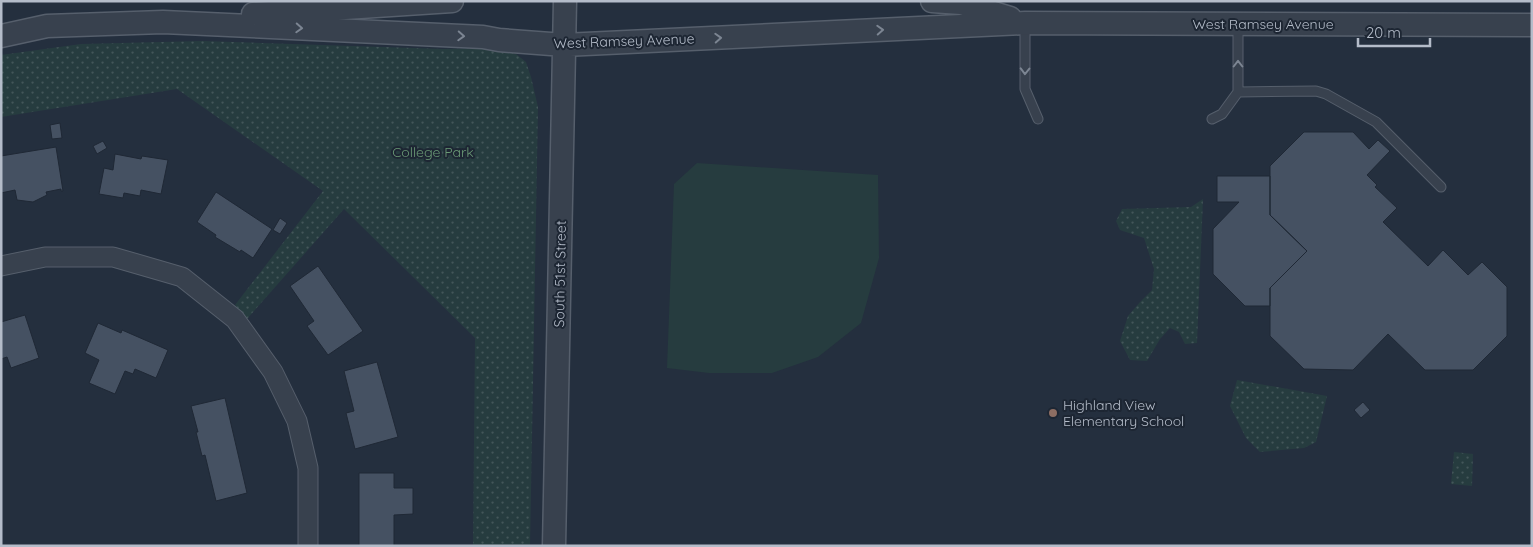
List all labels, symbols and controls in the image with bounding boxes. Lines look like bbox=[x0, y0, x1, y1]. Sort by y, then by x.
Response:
street label: West Ramsey Avenue bbox=[1192, 15, 1334, 33]
scale bar bbox=[1358, 15, 1430, 47]
one-way arrow bbox=[295, 23, 303, 34]
text: 20 m bbox=[1366, 23, 1401, 42]
one-way arrow bbox=[876, 24, 884, 35]
one-way arrow bbox=[458, 30, 466, 41]
street label: West Ramsey Avenue bbox=[553, 30, 695, 52]
one-way arrow bbox=[714, 32, 722, 43]
one-way arrow bbox=[1233, 60, 1243, 68]
one-way arrow bbox=[1020, 68, 1030, 76]
park label: College Park bbox=[392, 143, 474, 161]
street label: South 51st Street bbox=[550, 220, 570, 328]
place label: Highland View Elementary School bbox=[1063, 396, 1184, 430]
marker: Highland View Elementary School bbox=[1047, 407, 1059, 419]

